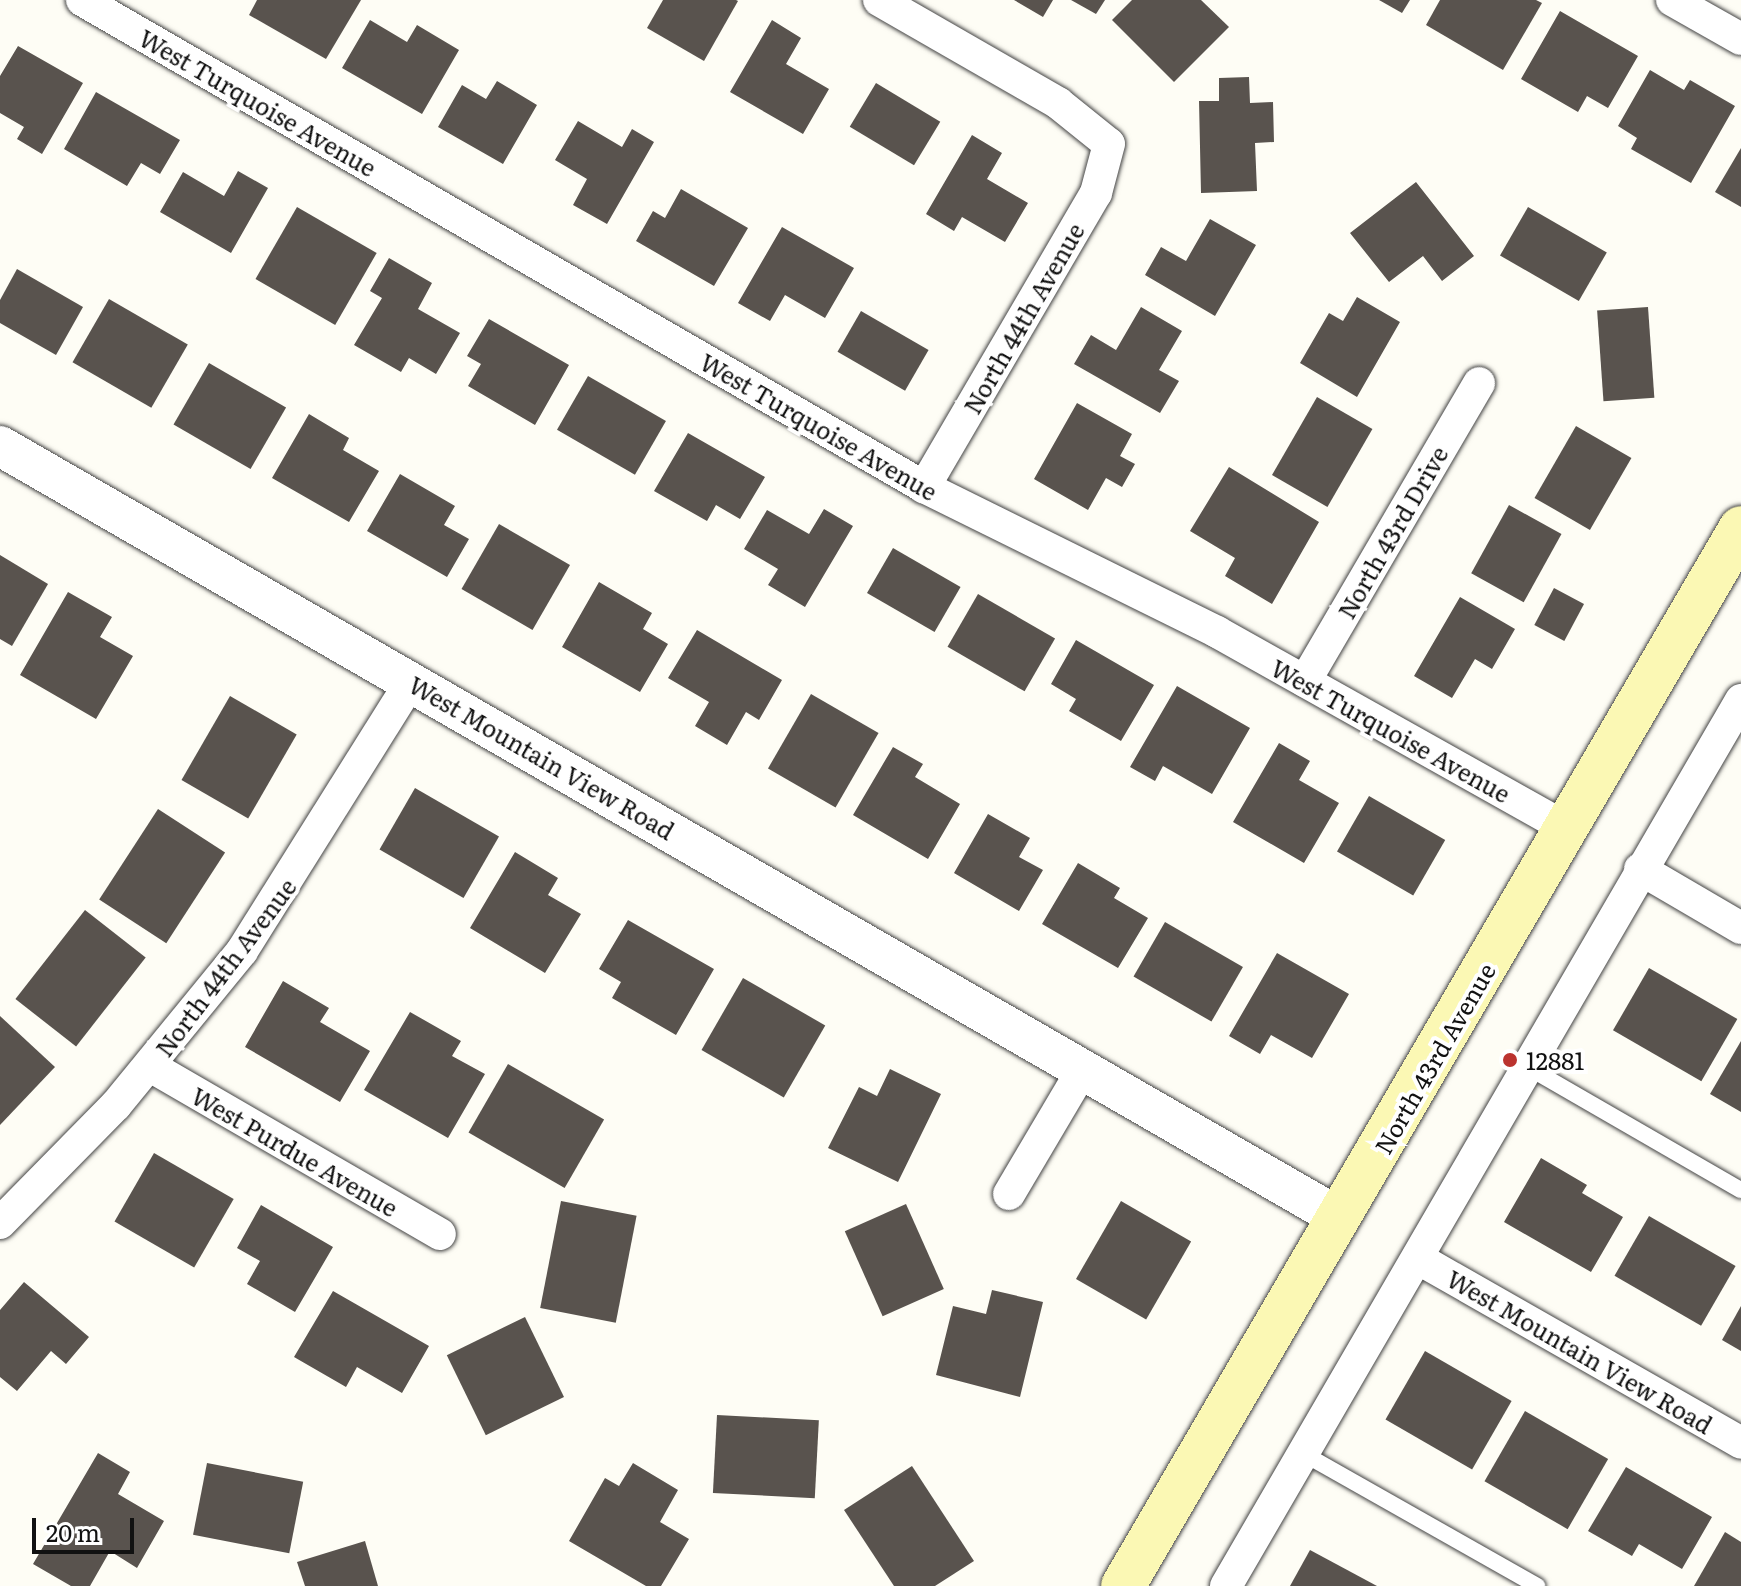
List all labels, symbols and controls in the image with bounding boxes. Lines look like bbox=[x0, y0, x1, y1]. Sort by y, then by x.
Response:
street label: West Turquoise Avenue bbox=[134, 22, 382, 182]
street label: North 44th Avenue bbox=[957, 217, 1089, 419]
street label: West Turquoise Avenue bbox=[695, 346, 943, 506]
street label: North 43rd Drive bbox=[1331, 441, 1453, 623]
street label: West Turquoise Avenue bbox=[1267, 652, 1515, 808]
street label: West Mountain View Road bbox=[404, 669, 680, 845]
street label: North 44th Avenue bbox=[149, 872, 301, 1062]
street label: North 43rd Avenue bbox=[1368, 957, 1500, 1159]
place label: 12881 bbox=[1526, 1046, 1584, 1074]
marker: 12881 bbox=[1501, 1051, 1519, 1069]
street label: West Purdue Avenue bbox=[187, 1080, 403, 1222]
street label: West Mountain View Road bbox=[1442, 1263, 1718, 1439]
scale bar bbox=[36, 1502, 138, 1552]
text: 20 m bbox=[46, 1514, 100, 1549]

